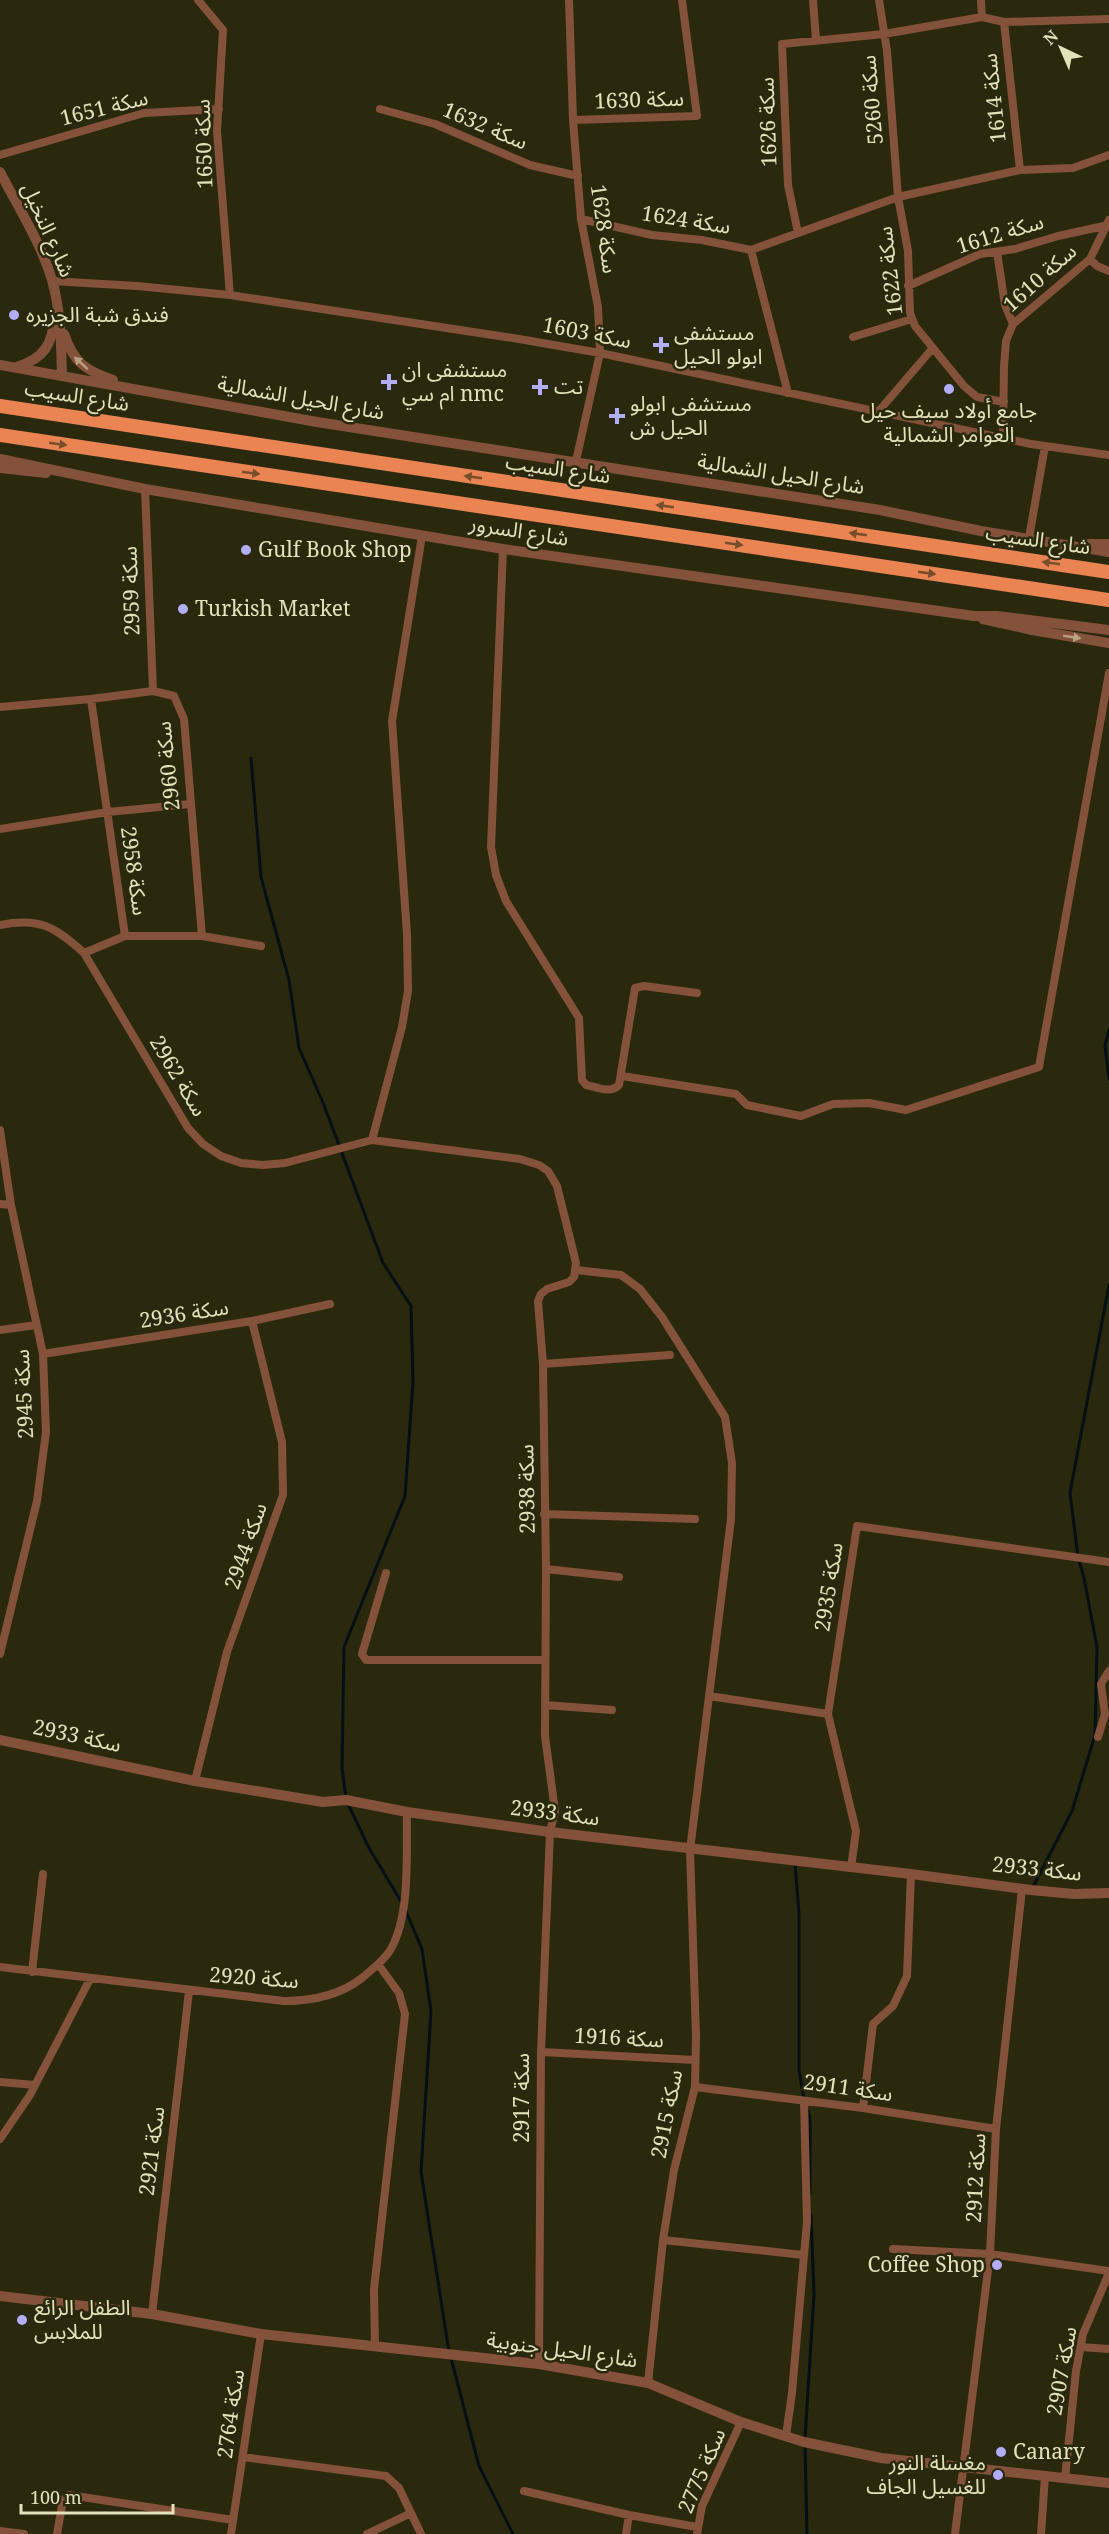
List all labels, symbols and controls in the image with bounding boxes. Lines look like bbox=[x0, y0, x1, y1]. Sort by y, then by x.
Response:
north arrow bbox=[1031, 18, 1091, 78]
text: N bbox=[1038, 25, 1063, 50]
street label: سكة 1614 bbox=[974, 52, 1012, 144]
street label: سكة 5260 bbox=[853, 54, 889, 146]
street label: سكة 1626 bbox=[751, 77, 783, 167]
street label: سكة 1651 bbox=[57, 83, 151, 131]
street label: سكة 1630 bbox=[594, 83, 684, 115]
street label: سكة 1632 bbox=[439, 95, 532, 156]
street label: سكة 1650 bbox=[187, 99, 219, 189]
street label: شارع النخيل bbox=[14, 178, 82, 282]
street label: سكة 1628 bbox=[585, 182, 625, 275]
street label: سكة 1624 bbox=[640, 198, 733, 240]
street label: سكة 1612 bbox=[953, 207, 1047, 260]
street label: سكة 1622 bbox=[870, 225, 908, 317]
street label: سكة 1610 bbox=[997, 237, 1082, 318]
place label: فندق شبة الجزيره bbox=[26, 300, 169, 328]
marker: فندق شبة الجزيره bbox=[7, 308, 21, 322]
street label: سكة 1603 bbox=[540, 310, 634, 354]
place label: مستشفى ابولو الحيل bbox=[674, 318, 762, 370]
marker: مستشفى ابولو الحيل bbox=[652, 336, 670, 354]
place label: مستشفى ان ام سي nmc bbox=[402, 355, 507, 410]
one-way arrow bbox=[73, 356, 88, 370]
street label: شارع الحيل الشمالية bbox=[215, 369, 387, 427]
place label: تت bbox=[554, 372, 583, 400]
street label: شارع السيب bbox=[23, 373, 131, 419]
marker: مستشفى ان ام سي nmc bbox=[380, 373, 398, 391]
marker: تت bbox=[531, 378, 549, 396]
marker: جامع أولاد سيف حيل العوامر الشمالية bbox=[942, 382, 956, 396]
place label: مستشفى ابولو الحيل ش bbox=[630, 389, 752, 441]
place label: جامع أولاد سيف حيل العوامر الشمالية bbox=[861, 396, 1037, 448]
marker: مستشفى ابولو الحيل ش bbox=[608, 407, 626, 425]
one-way arrow bbox=[48, 439, 67, 448]
street label: شارع الحيل الشمالية bbox=[695, 446, 867, 502]
street label: شارع السيب bbox=[504, 447, 612, 491]
one-way arrow bbox=[241, 468, 260, 477]
one-way arrow bbox=[463, 473, 482, 482]
one-way arrow bbox=[656, 501, 675, 510]
street label: شارع السرور bbox=[466, 508, 571, 554]
street label: شارع السيب bbox=[984, 518, 1092, 562]
one-way arrow bbox=[849, 530, 868, 539]
place label: Gulf Book Shop bbox=[258, 535, 412, 563]
one-way arrow bbox=[725, 540, 744, 549]
marker: Gulf Book Shop bbox=[239, 543, 253, 557]
street label: سكة 2959 bbox=[114, 546, 146, 636]
one-way arrow bbox=[1042, 559, 1061, 568]
one-way arrow bbox=[918, 569, 937, 578]
place label: Turkish Market bbox=[195, 594, 350, 622]
marker: Turkish Market bbox=[176, 602, 190, 616]
one-way arrow bbox=[1063, 632, 1082, 641]
street label: سكة 2960 bbox=[148, 720, 186, 812]
street label: سكة 2958 bbox=[115, 824, 155, 917]
street label: سكة 2962 bbox=[144, 1030, 214, 1121]
street label: سكة 2936 bbox=[137, 1292, 230, 1334]
street label: سكة 2945 bbox=[7, 1348, 39, 1440]
street label: سكة 2938 bbox=[511, 1444, 541, 1534]
street label: سكة 2944 bbox=[217, 1499, 273, 1593]
street label: سكة 2935 bbox=[807, 1540, 849, 1633]
street label: سكة 2933 bbox=[30, 1712, 124, 1758]
street label: سكة 2933 bbox=[509, 1793, 601, 1831]
street label: سكة 2933 bbox=[991, 1849, 1083, 1887]
street label: سكة 2920 bbox=[208, 1960, 300, 1994]
street label: سكة 1916 bbox=[573, 2021, 665, 2053]
street label: سكة 2917 bbox=[507, 2053, 535, 2143]
street label: سكة 2915 bbox=[644, 2067, 688, 2161]
street label: سكة 2911 bbox=[802, 2067, 895, 2107]
street label: سكة 2921 bbox=[132, 2105, 170, 2197]
street label: سكة 2912 bbox=[959, 2132, 991, 2224]
place label: Coffee Shop bbox=[867, 2250, 985, 2278]
marker: Coffee Shop bbox=[990, 2258, 1004, 2272]
place label: الطفل الرائع للملابس bbox=[34, 2293, 131, 2345]
marker: الطفل الرائع للملابس bbox=[15, 2313, 29, 2327]
street label: سكة 2907 bbox=[1039, 2324, 1083, 2417]
street label: شارع الحيل جنوبية bbox=[485, 2325, 639, 2375]
street label: سكة 2764 bbox=[210, 2367, 250, 2460]
street label: سكة 2775 bbox=[671, 2424, 732, 2517]
place label: Canary bbox=[1013, 2437, 1085, 2465]
marker: Canary bbox=[994, 2445, 1008, 2459]
place label: مغسلة النور للغسيل الجاف bbox=[866, 2448, 986, 2500]
marker: مغسلة النور للغسيل الجاف bbox=[991, 2468, 1005, 2482]
scale bar bbox=[21, 2477, 172, 2515]
text: 100 m bbox=[30, 2485, 82, 2509]

